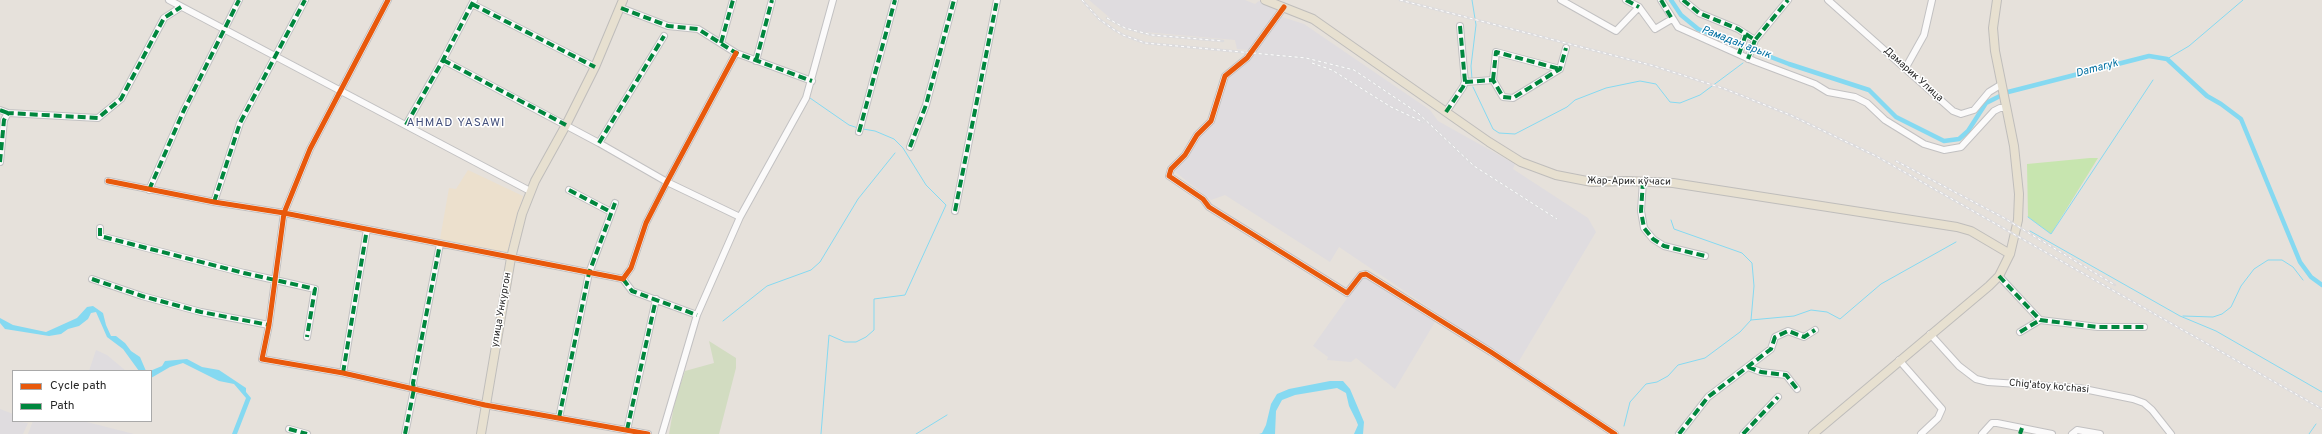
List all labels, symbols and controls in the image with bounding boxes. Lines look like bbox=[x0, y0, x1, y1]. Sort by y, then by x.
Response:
water label: Рамадан арык bbox=[1699, 24, 1773, 62]
street label: Дамарик Улица bbox=[1881, 45, 1945, 105]
water label: Damaryk bbox=[2075, 57, 2119, 81]
district label: AHMAD YASAWI bbox=[407, 117, 505, 131]
street label: Жар-Арик кўчаси bbox=[1587, 175, 1671, 189]
street label: улица Ункургон bbox=[489, 272, 515, 348]
legend bbox=[12, 370, 152, 422]
text: Cycle path bbox=[50, 378, 107, 394]
street label: Chig'atoy ko'chasi bbox=[2008, 378, 2090, 396]
text: Path bbox=[50, 398, 75, 414]

